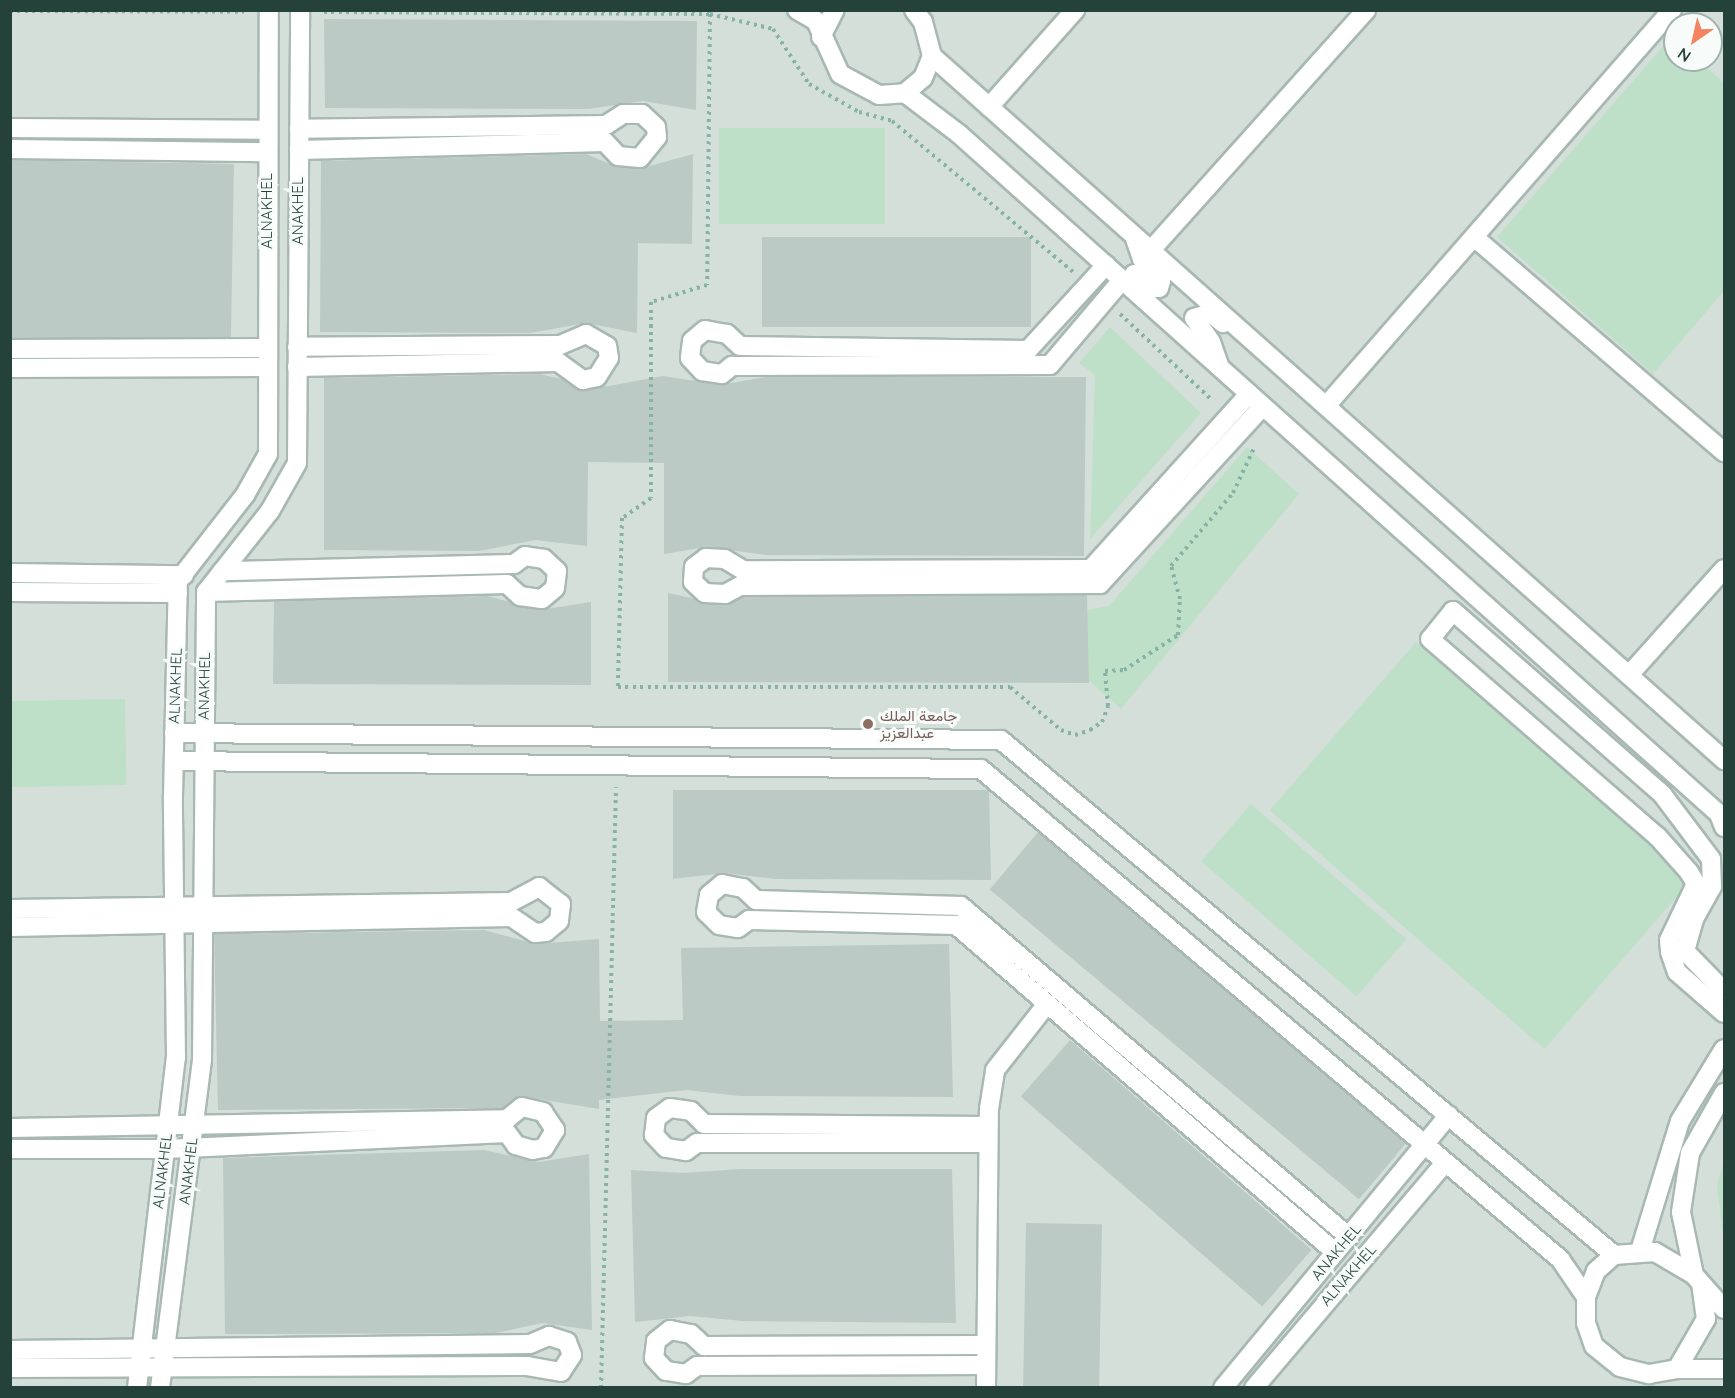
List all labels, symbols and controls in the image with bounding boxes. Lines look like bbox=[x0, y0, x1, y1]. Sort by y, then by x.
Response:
north arrow bbox=[1663, 12, 1723, 72]
text: N bbox=[1674, 44, 1695, 67]
street label: ALNAKHEL bbox=[258, 173, 276, 249]
street label: ANAKHEL bbox=[289, 177, 307, 245]
street label: ALNAKHEL bbox=[165, 648, 185, 724]
street label: ANAKHEL bbox=[194, 652, 214, 720]
place label: جامعة الملك عبدالعزيز bbox=[880, 706, 957, 741]
marker: جامعة الملك عبدالعزيز bbox=[861, 717, 875, 731]
street label: ALNAKHEL bbox=[148, 1132, 176, 1210]
street label: ANAKHEL bbox=[175, 1136, 201, 1206]
street label: ANAKHEL bbox=[1307, 1220, 1365, 1284]
street label: ALNAKHEL bbox=[1316, 1241, 1380, 1309]

